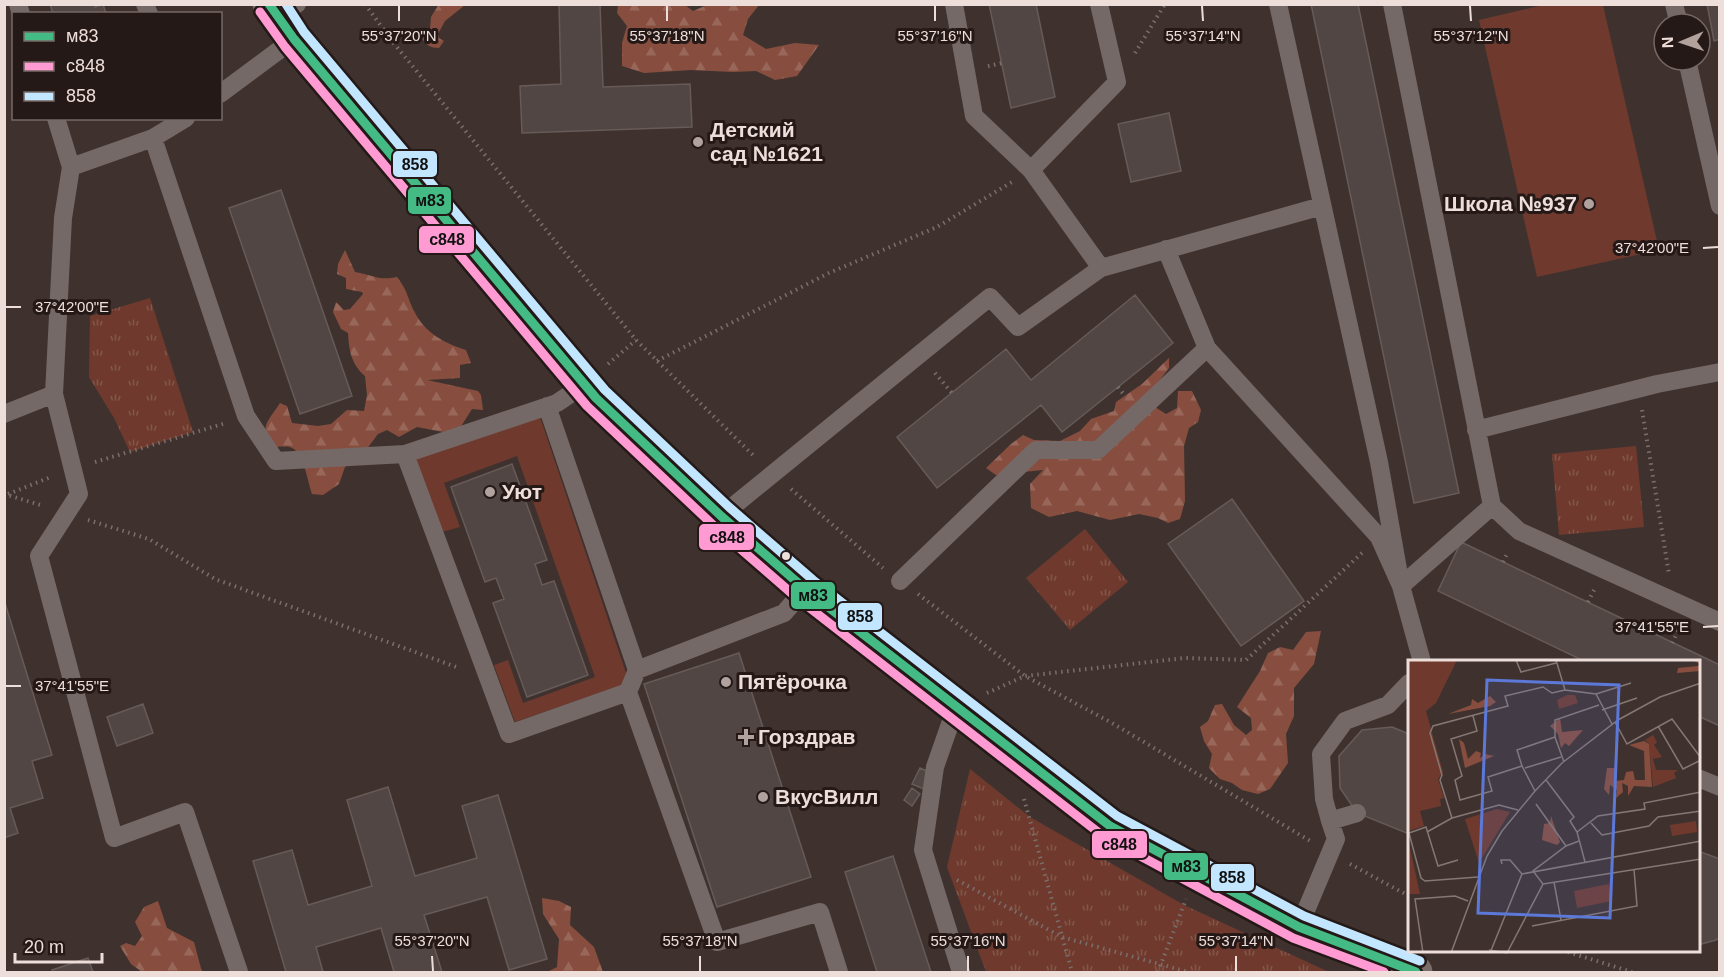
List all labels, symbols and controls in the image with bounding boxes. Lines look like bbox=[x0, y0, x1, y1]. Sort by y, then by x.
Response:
legend bbox=[12, 12, 222, 120]
north arrow bbox=[1652, 12, 1712, 72]
text: м83 bbox=[66, 26, 98, 46]
text: 55°37'20"N bbox=[361, 27, 437, 44]
text: 55°37'18"N bbox=[629, 27, 705, 44]
text: 55°37'16"N bbox=[897, 27, 973, 44]
text: 55°37'14"N bbox=[1165, 27, 1241, 44]
text: 55°37'12"N bbox=[1433, 27, 1509, 44]
text: N bbox=[1659, 36, 1676, 49]
text: с848 bbox=[66, 56, 105, 76]
text: 858 bbox=[66, 86, 96, 106]
place label: Детский сад №1621 bbox=[710, 118, 823, 165]
marker: Детский сад №1621 bbox=[691, 135, 705, 149]
line badge: 858 bbox=[392, 150, 438, 178]
text: 858 bbox=[402, 156, 428, 173]
line badge: м83 bbox=[407, 186, 452, 215]
text: м83 bbox=[415, 192, 445, 209]
place label: Школа №937 bbox=[1444, 192, 1577, 215]
marker: Школа №937 bbox=[1582, 197, 1596, 211]
line badge: с848 bbox=[418, 225, 475, 254]
text: с848 bbox=[429, 231, 465, 248]
text: 37°42'00"E bbox=[1615, 239, 1689, 256]
text: 37°42'00"E bbox=[35, 298, 109, 315]
place label: Уют bbox=[502, 480, 542, 503]
marker: Уют bbox=[483, 485, 497, 499]
line badge: с848 bbox=[698, 523, 755, 551]
text: с848 bbox=[709, 529, 745, 546]
unlabelled marker bbox=[780, 550, 792, 562]
line badge: м83 bbox=[790, 581, 836, 610]
text: м83 bbox=[798, 587, 828, 604]
line badge: 858 bbox=[837, 602, 883, 631]
text: 858 bbox=[847, 608, 873, 625]
text: 37°41'55"E bbox=[1615, 618, 1689, 635]
inset map bbox=[1408, 660, 1700, 953]
place label: Пятёрочка bbox=[738, 670, 847, 693]
marker: Пятёрочка bbox=[719, 675, 733, 689]
text: 37°41'55"E bbox=[35, 677, 109, 694]
place label: Горздрав bbox=[758, 725, 856, 748]
marker: Горздрав bbox=[739, 730, 753, 744]
place label: ВкусВилл bbox=[775, 785, 878, 808]
marker: ВкусВилл bbox=[756, 790, 770, 804]
line badge: с848 bbox=[1091, 830, 1148, 859]
text: с848 bbox=[1101, 836, 1137, 853]
line badge: м83 bbox=[1163, 852, 1209, 881]
text: м83 bbox=[1171, 858, 1201, 875]
line badge: 858 bbox=[1210, 863, 1255, 892]
text: 858 bbox=[1219, 869, 1245, 886]
scale bar bbox=[15, 926, 102, 964]
text: 55°37'20"N bbox=[394, 932, 470, 949]
text: 55°37'18"N bbox=[662, 932, 738, 949]
text: 55°37'16"N bbox=[930, 932, 1006, 949]
text: 55°37'14"N bbox=[1198, 932, 1274, 949]
text: 20 m bbox=[24, 937, 64, 957]

